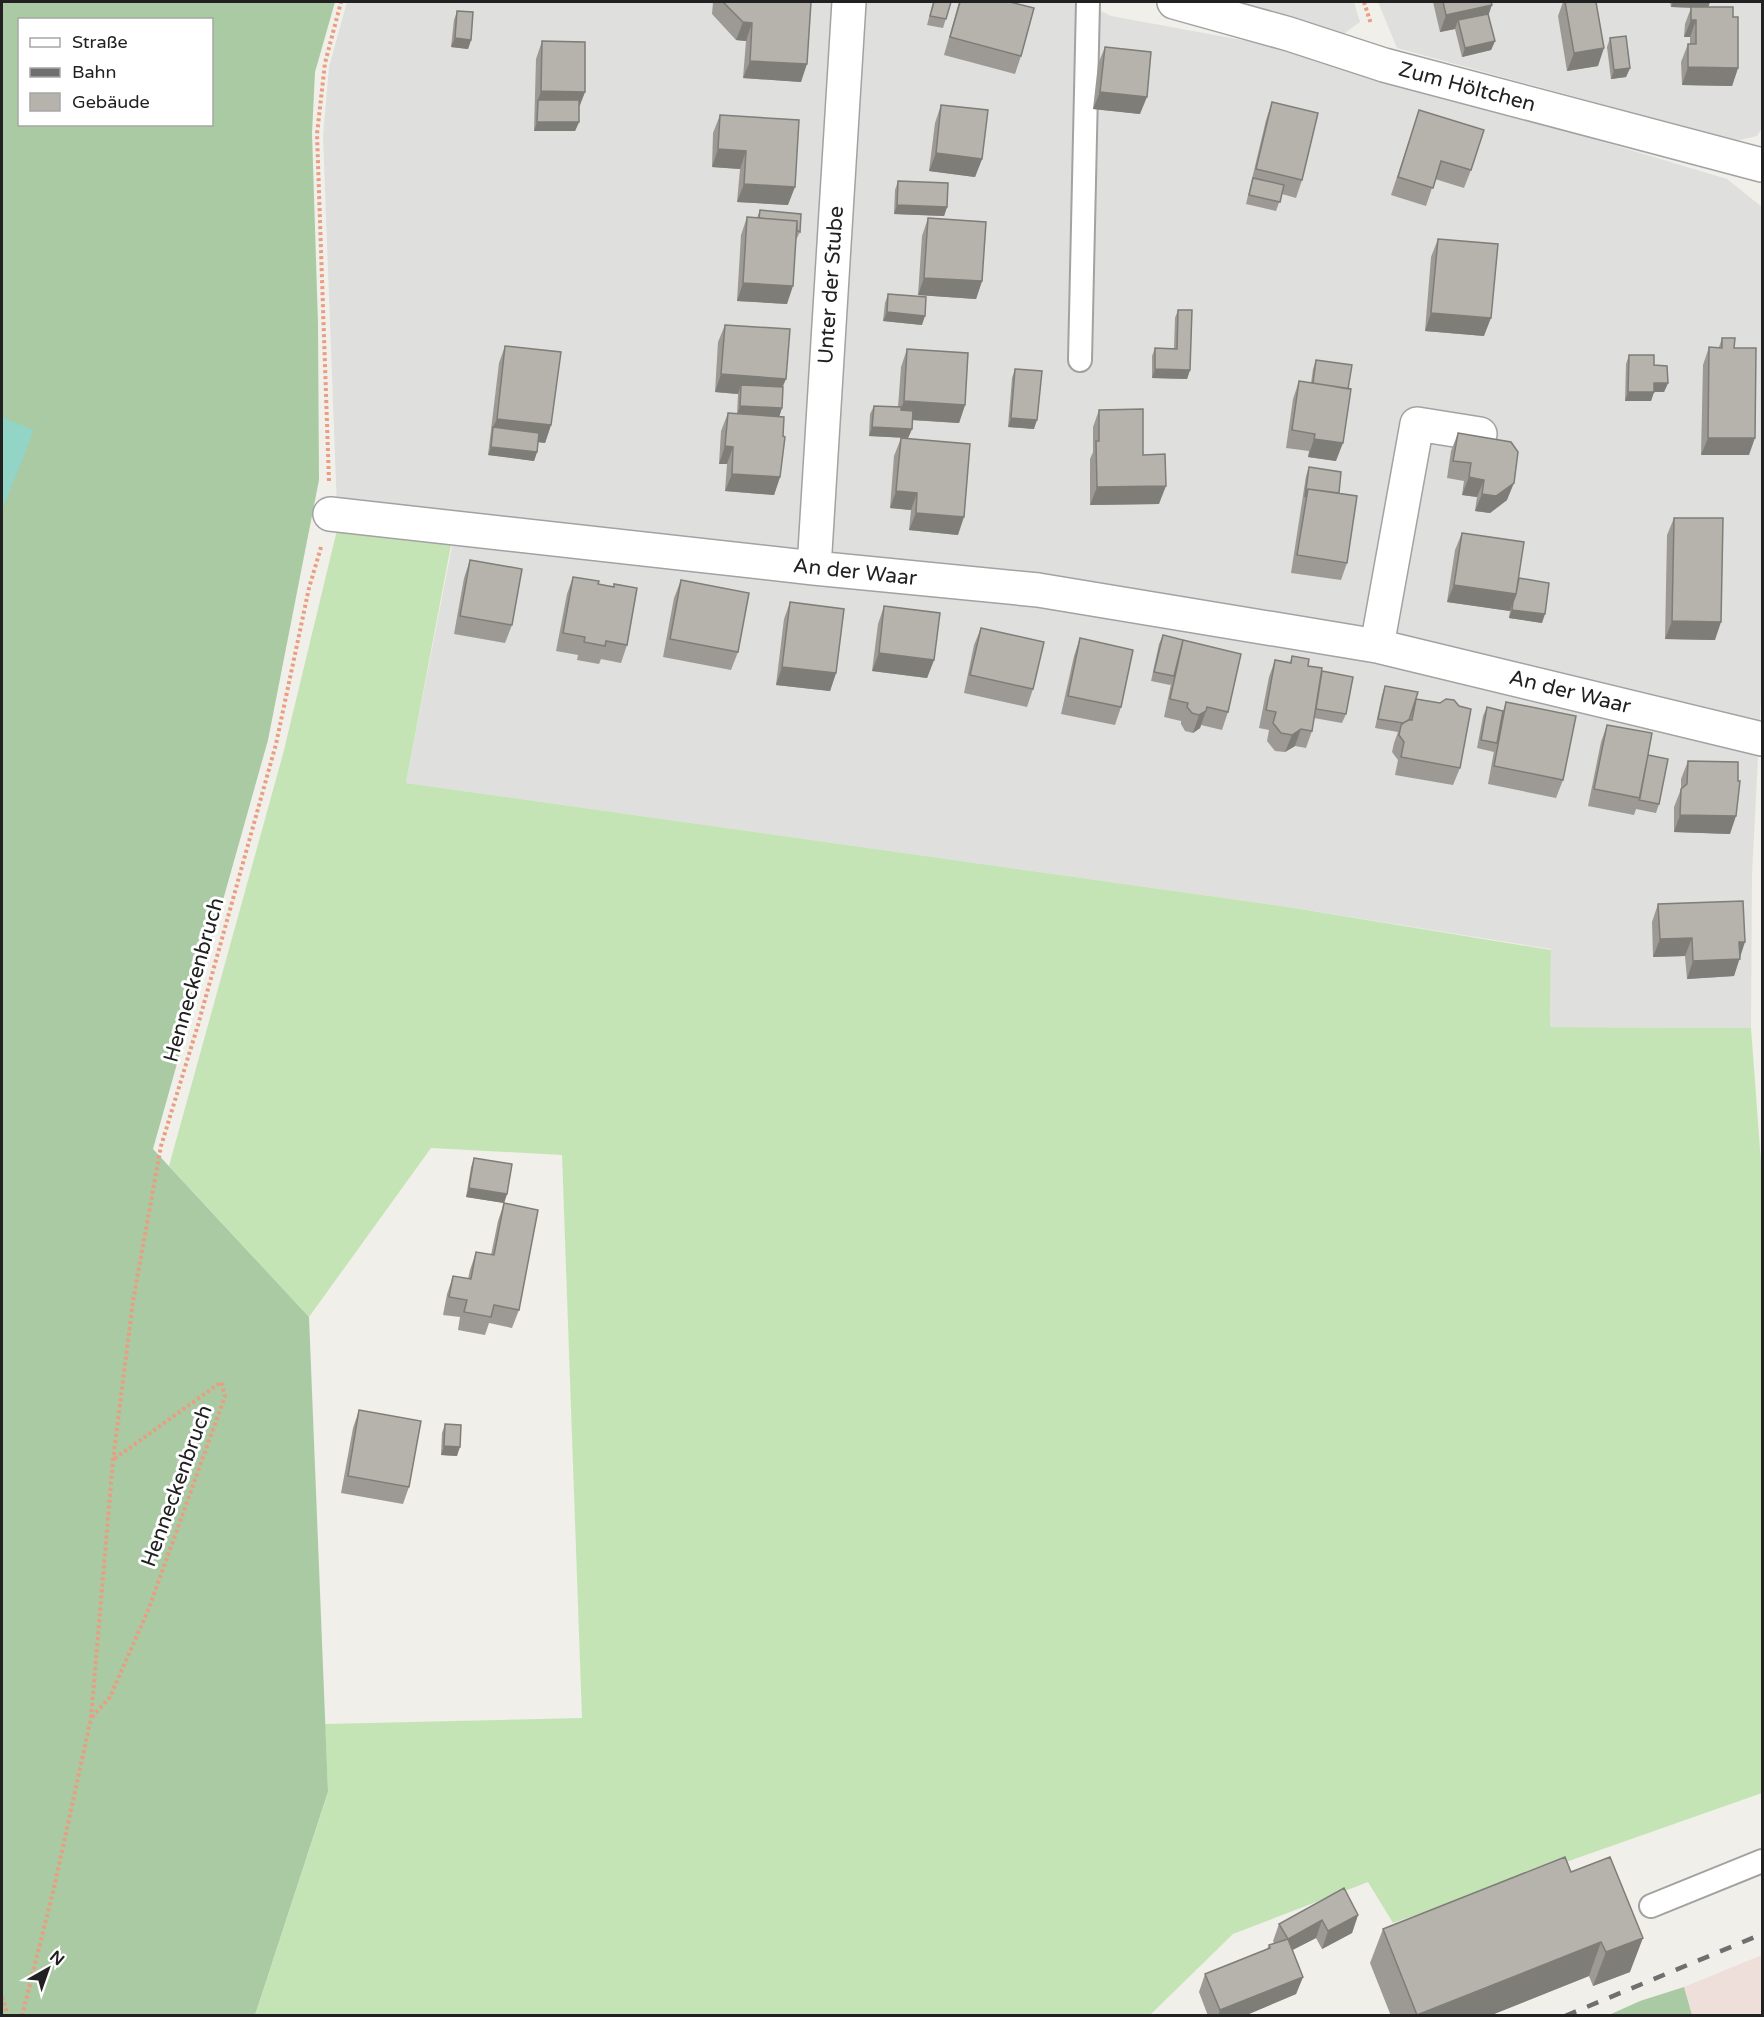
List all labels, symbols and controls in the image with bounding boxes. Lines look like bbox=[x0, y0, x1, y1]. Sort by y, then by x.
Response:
legend bbox=[18, 18, 213, 126]
text: Straße bbox=[72, 31, 128, 53]
street label: Zum Höltchen bbox=[1396, 57, 1538, 117]
text: Bahn bbox=[72, 61, 117, 83]
text: Gebäude bbox=[72, 91, 150, 113]
street label: Unter der Stube bbox=[813, 205, 849, 365]
street label: An der Waar bbox=[792, 553, 918, 591]
street label: An der Waar bbox=[1507, 665, 1633, 719]
street label: Henneckenbruch bbox=[159, 895, 229, 1065]
street label: Henneckenbruch bbox=[136, 1402, 218, 1570]
north arrow bbox=[18, 1939, 78, 1999]
text: N bbox=[46, 1946, 68, 1970]

